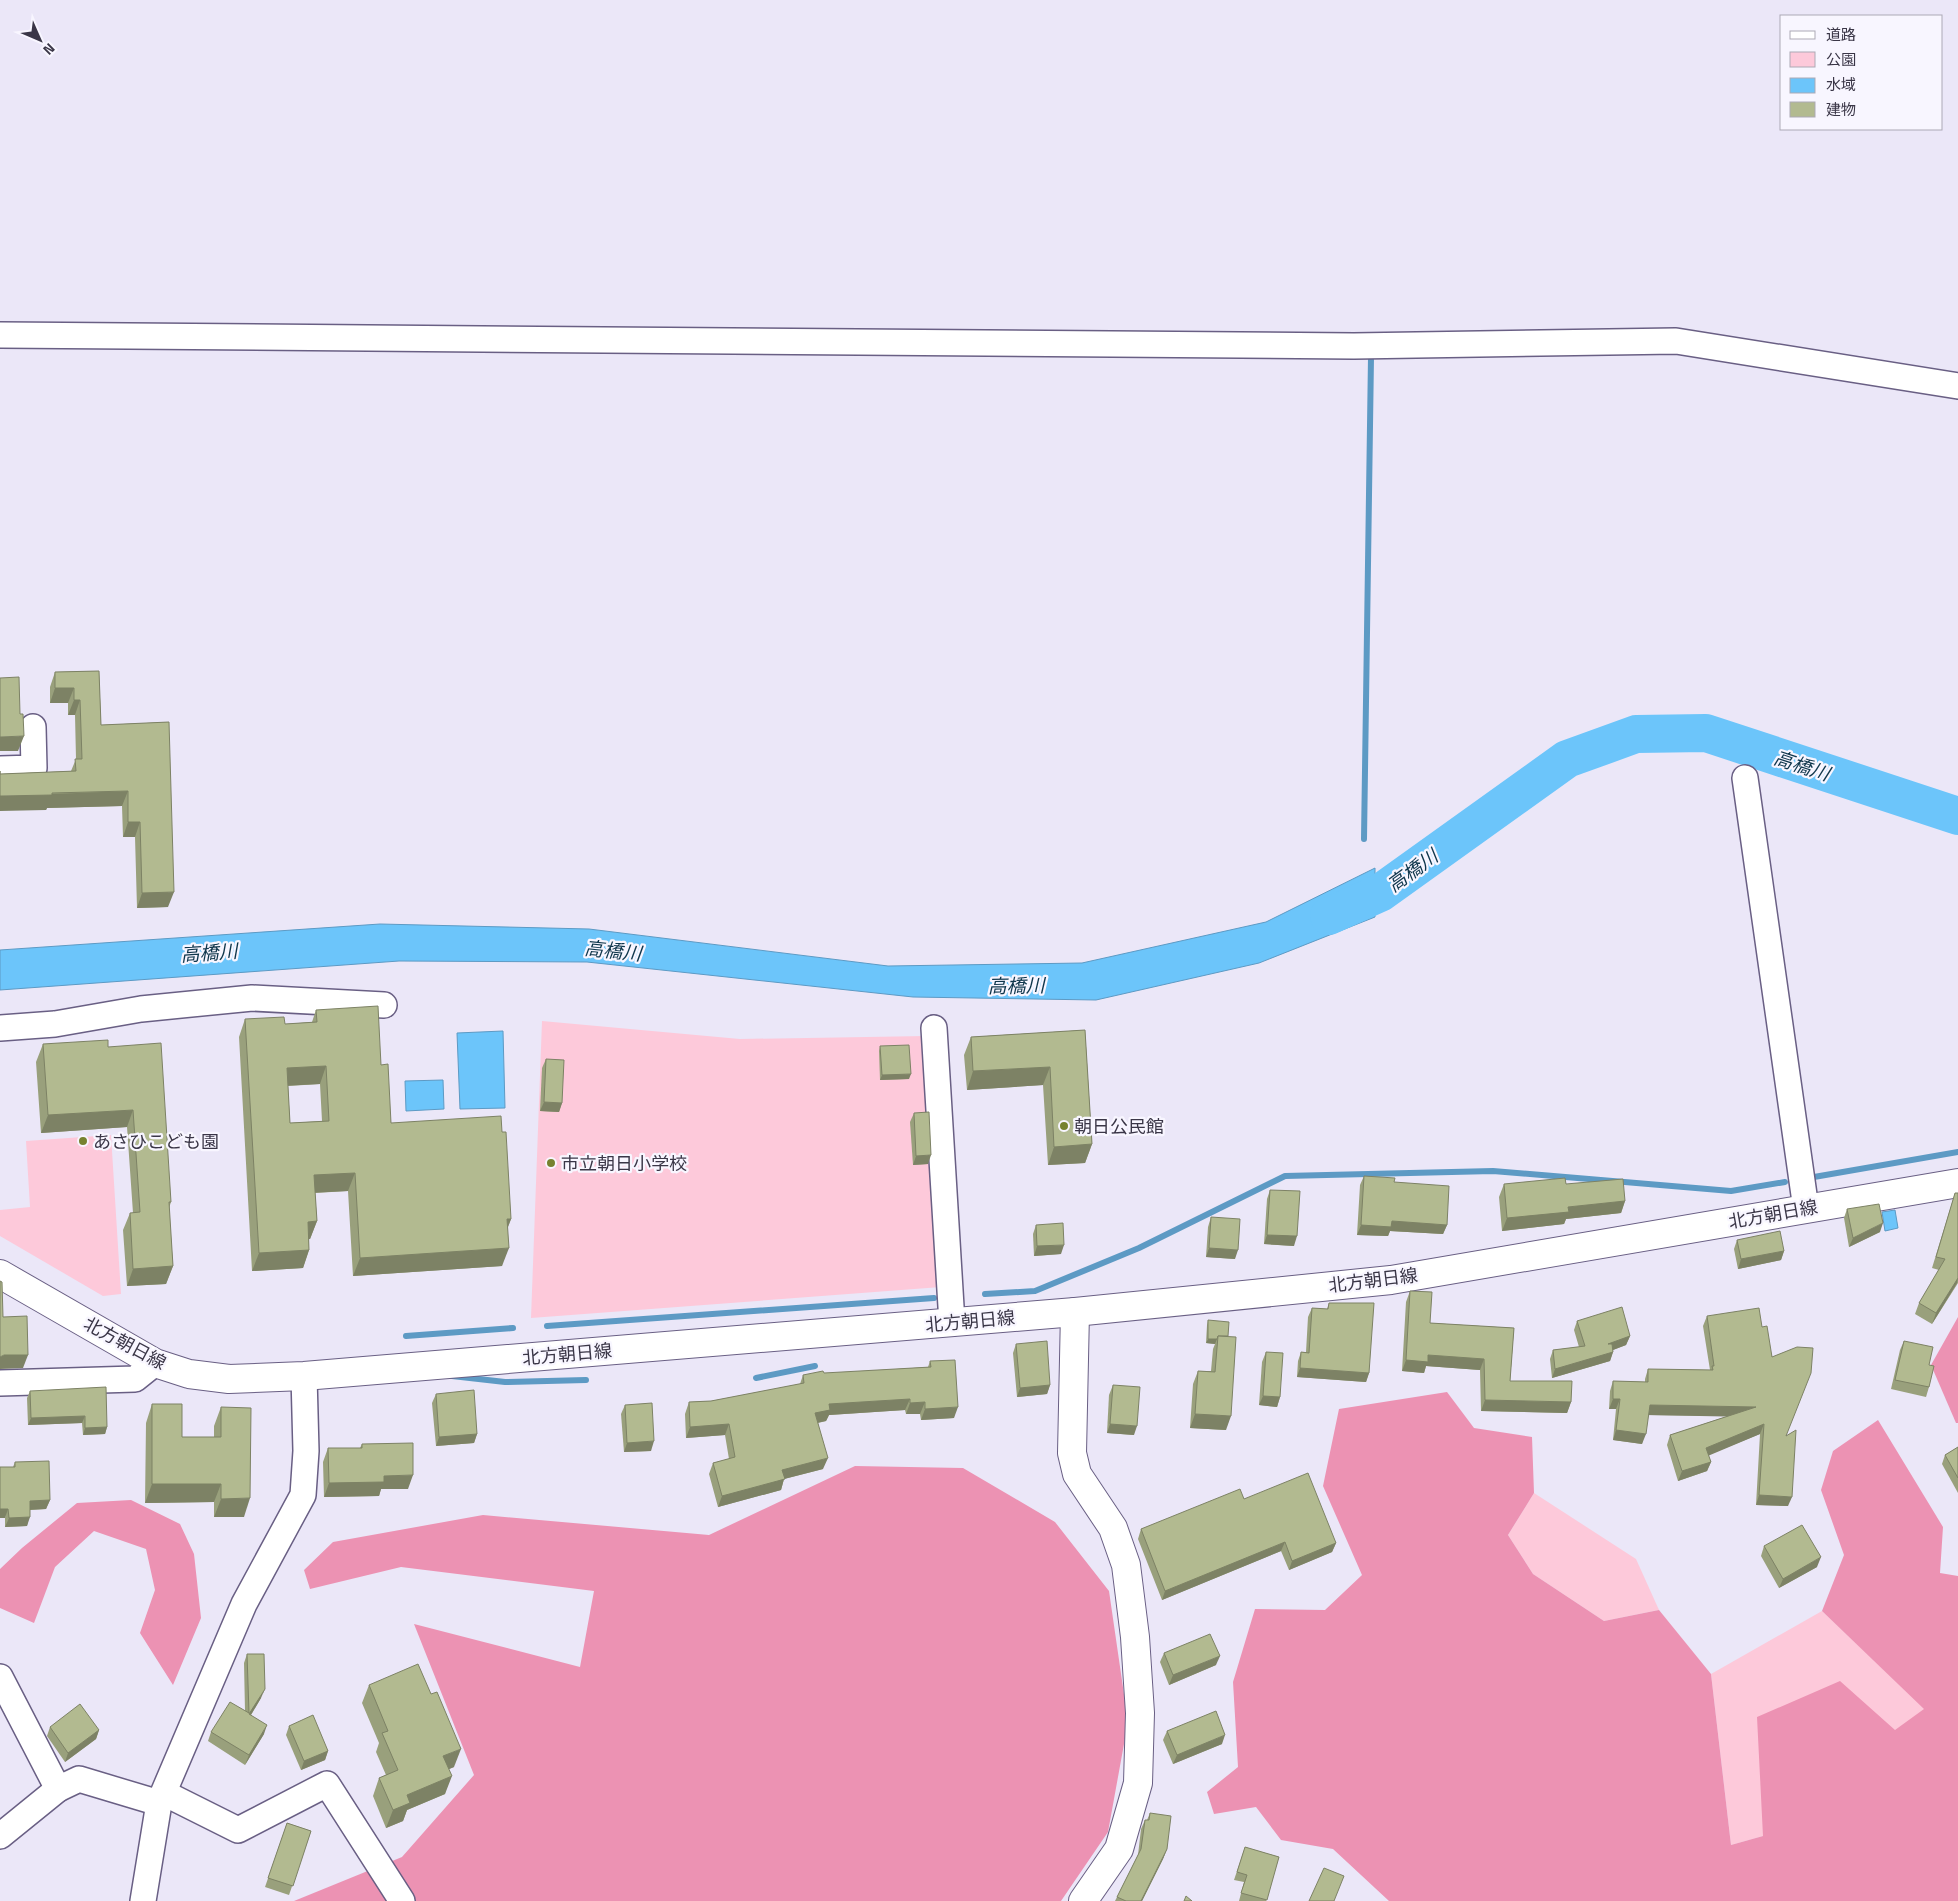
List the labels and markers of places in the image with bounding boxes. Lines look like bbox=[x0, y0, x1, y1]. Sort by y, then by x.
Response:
place label: 朝日公民館 bbox=[1074, 1113, 1164, 1140]
marker: 朝日公民館 bbox=[1058, 1120, 1070, 1132]
place label: あさひこども園 bbox=[93, 1128, 219, 1155]
marker: あさひこども園 bbox=[77, 1135, 89, 1147]
place label: 市立朝日小学校 bbox=[561, 1150, 687, 1177]
marker: 市立朝日小学校 bbox=[545, 1157, 557, 1169]

